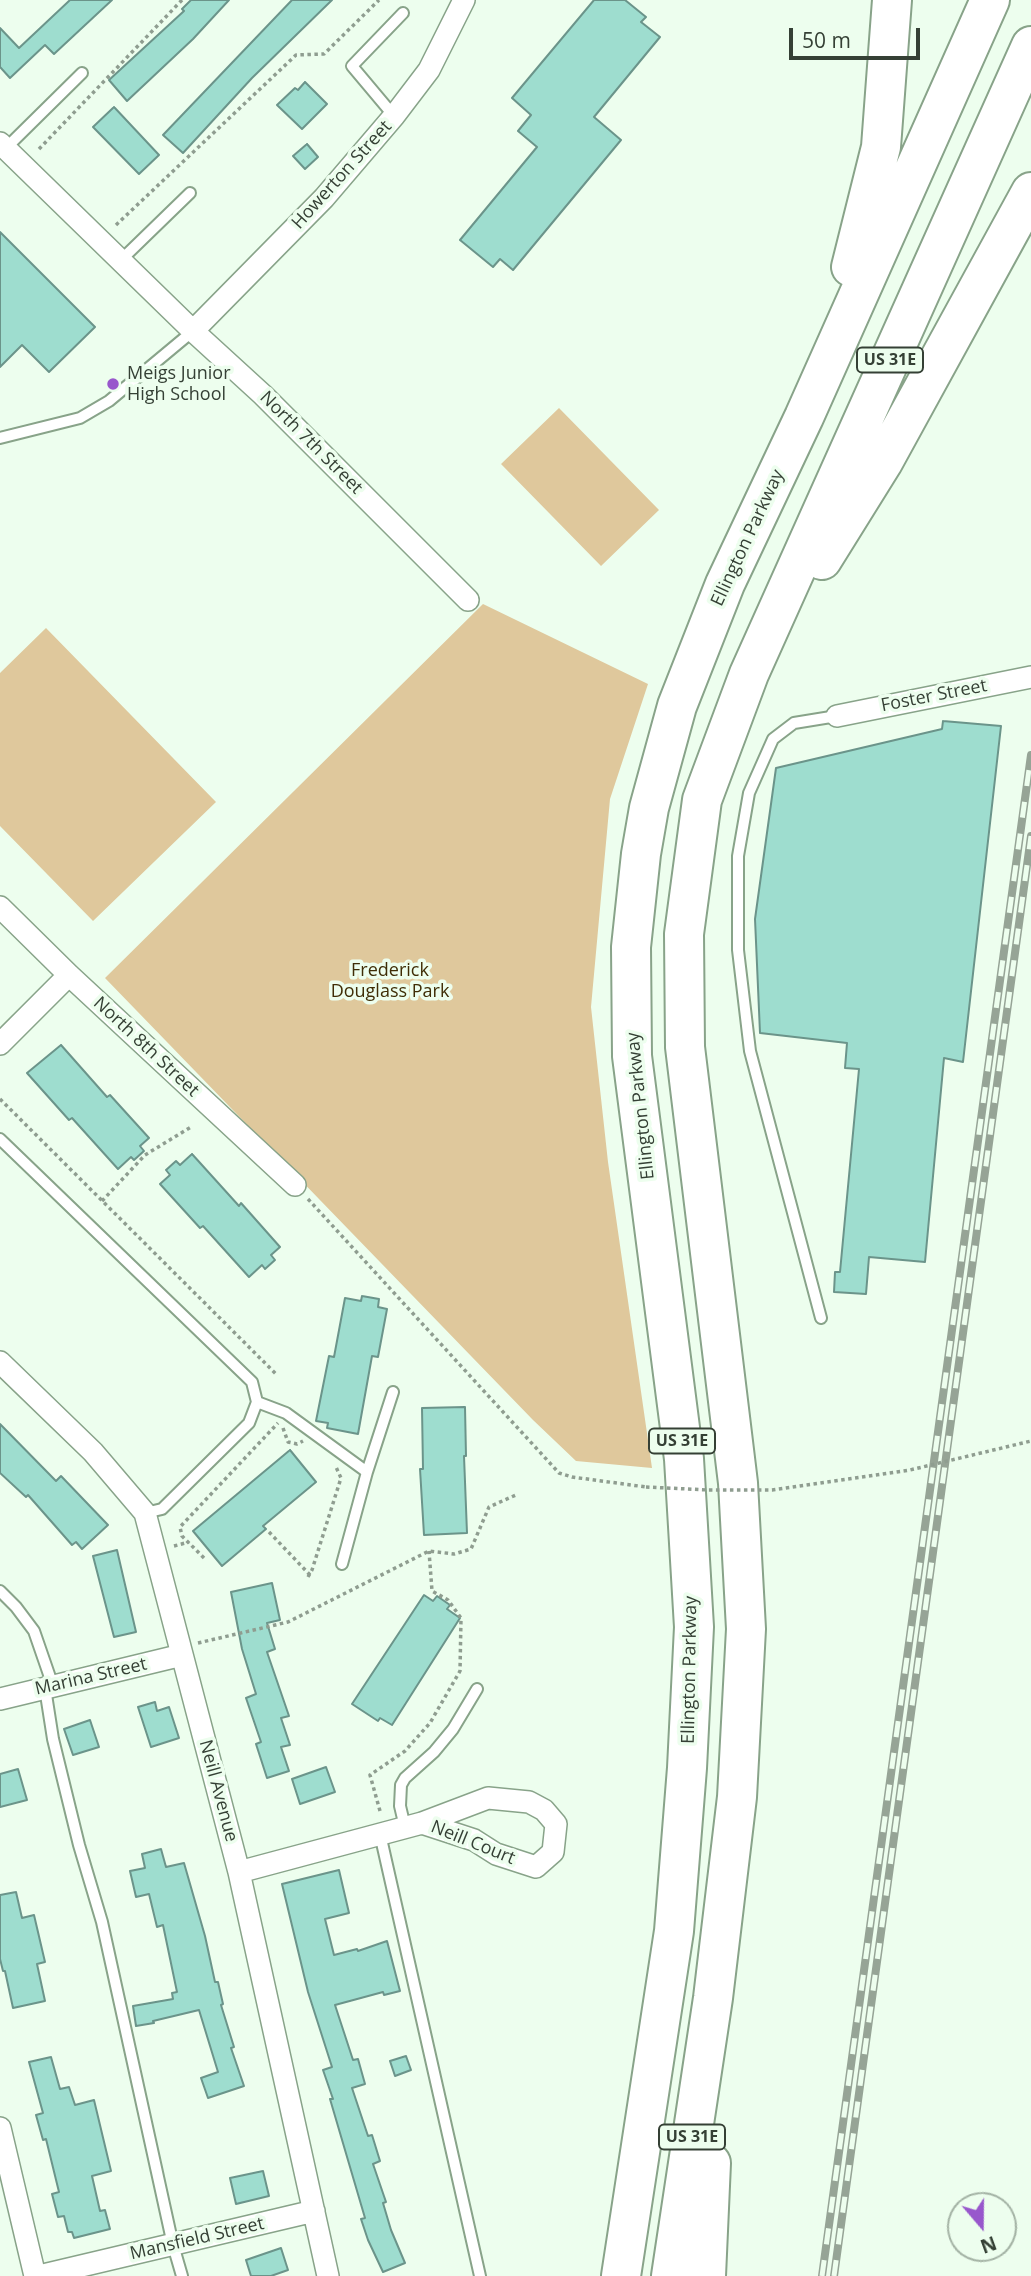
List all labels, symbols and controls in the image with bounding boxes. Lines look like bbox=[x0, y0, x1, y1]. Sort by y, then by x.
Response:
scale bar bbox=[793, 14, 924, 58]
text: 50 m bbox=[802, 26, 851, 54]
street label: Howerton Street bbox=[288, 116, 396, 234]
road number: US 31E bbox=[857, 348, 923, 372]
place label: Meigs Junior High School bbox=[127, 363, 231, 406]
marker: Meigs Junior High School bbox=[105, 376, 121, 392]
street label: North 7th Street bbox=[255, 387, 367, 499]
street label: Ellington Parkway bbox=[707, 466, 789, 610]
street label: Foster Street bbox=[879, 675, 989, 717]
park label: Frederick Douglass Park bbox=[331, 960, 449, 1002]
street label: North 8th Street bbox=[89, 993, 203, 1101]
street label: Ellington Parkway bbox=[623, 1031, 659, 1181]
road number: US 31E bbox=[649, 1428, 715, 1454]
street label: Ellington Parkway bbox=[678, 1596, 702, 1744]
street label: Marina Street bbox=[33, 1654, 149, 1700]
street label: Neill Avenue bbox=[194, 1738, 242, 1844]
street label: Neill Court bbox=[428, 1816, 518, 1870]
road number: US 31E bbox=[659, 2124, 725, 2150]
north arrow bbox=[947, 2192, 1017, 2262]
street label: Mansfield Street bbox=[128, 2213, 266, 2265]
text: N bbox=[977, 2230, 1000, 2260]

